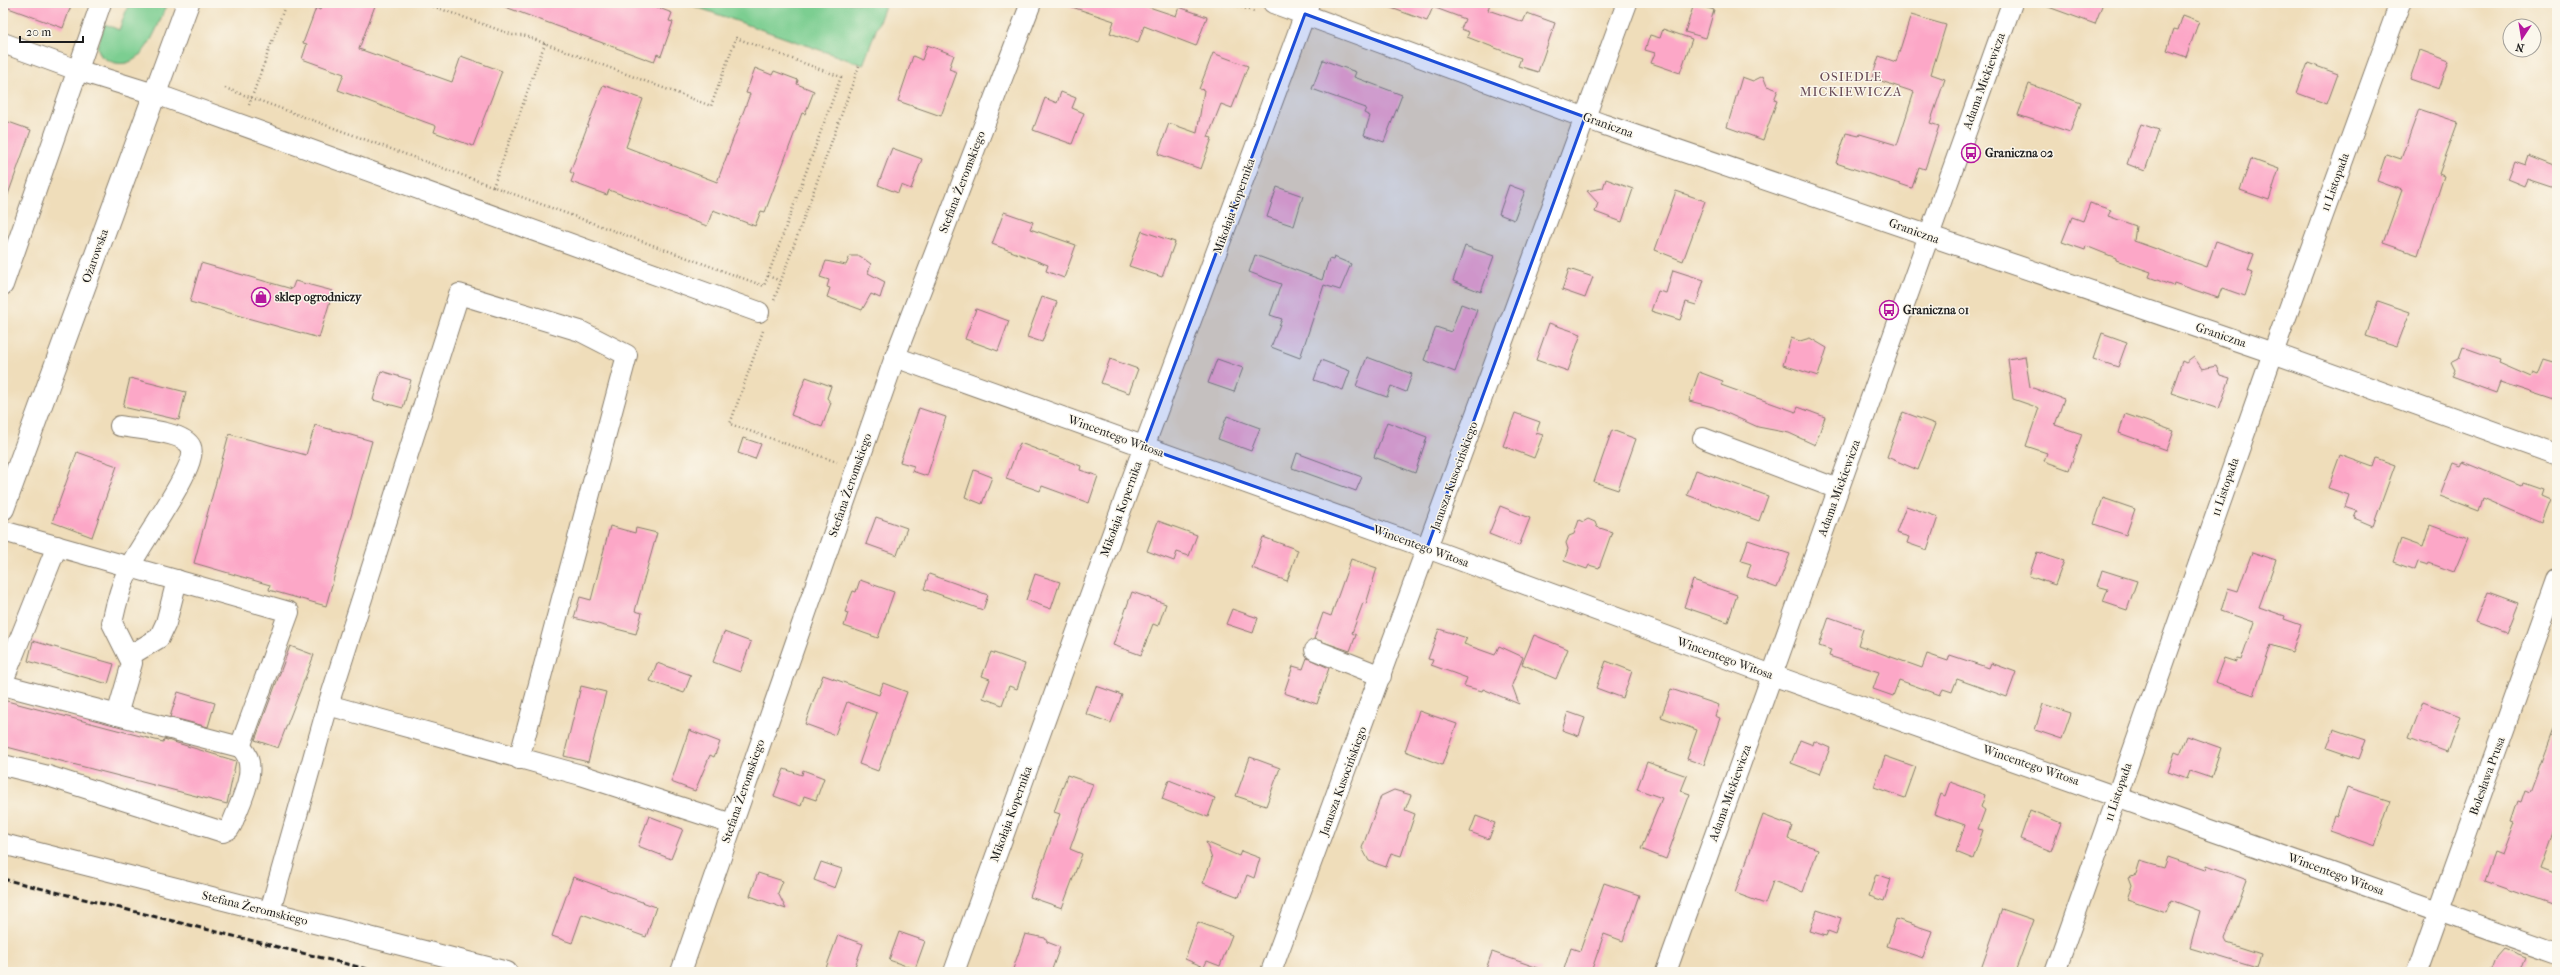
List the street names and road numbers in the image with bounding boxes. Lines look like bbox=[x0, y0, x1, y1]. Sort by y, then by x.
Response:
street label: Adama Mickiewicza bbox=[1960, 30, 2008, 132]
street label: Graniczna bbox=[1581, 109, 1636, 141]
street label: Stefana Żeromskiego bbox=[935, 128, 988, 235]
street label: 11 Listopada bbox=[2318, 151, 2352, 213]
street label: Mikołaja Kopernika bbox=[1210, 156, 1258, 256]
street label: Graniczna bbox=[1887, 215, 1942, 247]
street label: Ożarowska bbox=[79, 227, 111, 285]
street label: Graniczna bbox=[2194, 320, 2249, 350]
street label: Wincentego Witosa bbox=[1065, 412, 1166, 460]
street label: Janusza Kusocińskiego bbox=[1427, 419, 1480, 534]
street label: Stefana Żeromskiego bbox=[825, 431, 874, 539]
street label: Adama Mickiewicza bbox=[1815, 437, 1863, 539]
street label: 11 Listopada bbox=[2208, 456, 2242, 518]
street label: Mikołaja Kopernika bbox=[1097, 459, 1145, 559]
street label: Wincentego Witosa bbox=[1370, 522, 1471, 570]
street label: Wincentego Witosa bbox=[1674, 634, 1775, 682]
street label: Janusza Kusocińskiego bbox=[1316, 724, 1369, 839]
street label: Bolesława Prusa bbox=[2466, 735, 2508, 817]
street label: Stefana Żeromskiego bbox=[718, 737, 767, 845]
street label: Adama Mickiewicza bbox=[1706, 742, 1754, 844]
street label: Wincentego Witosa bbox=[1980, 742, 2081, 788]
street label: 11 Listopada bbox=[2101, 761, 2135, 823]
street label: Mikołaja Kopernika bbox=[987, 764, 1035, 864]
street label: Wincentego Witosa bbox=[2285, 850, 2386, 898]
street label: Stefana Żeromskiego bbox=[201, 887, 310, 928]

